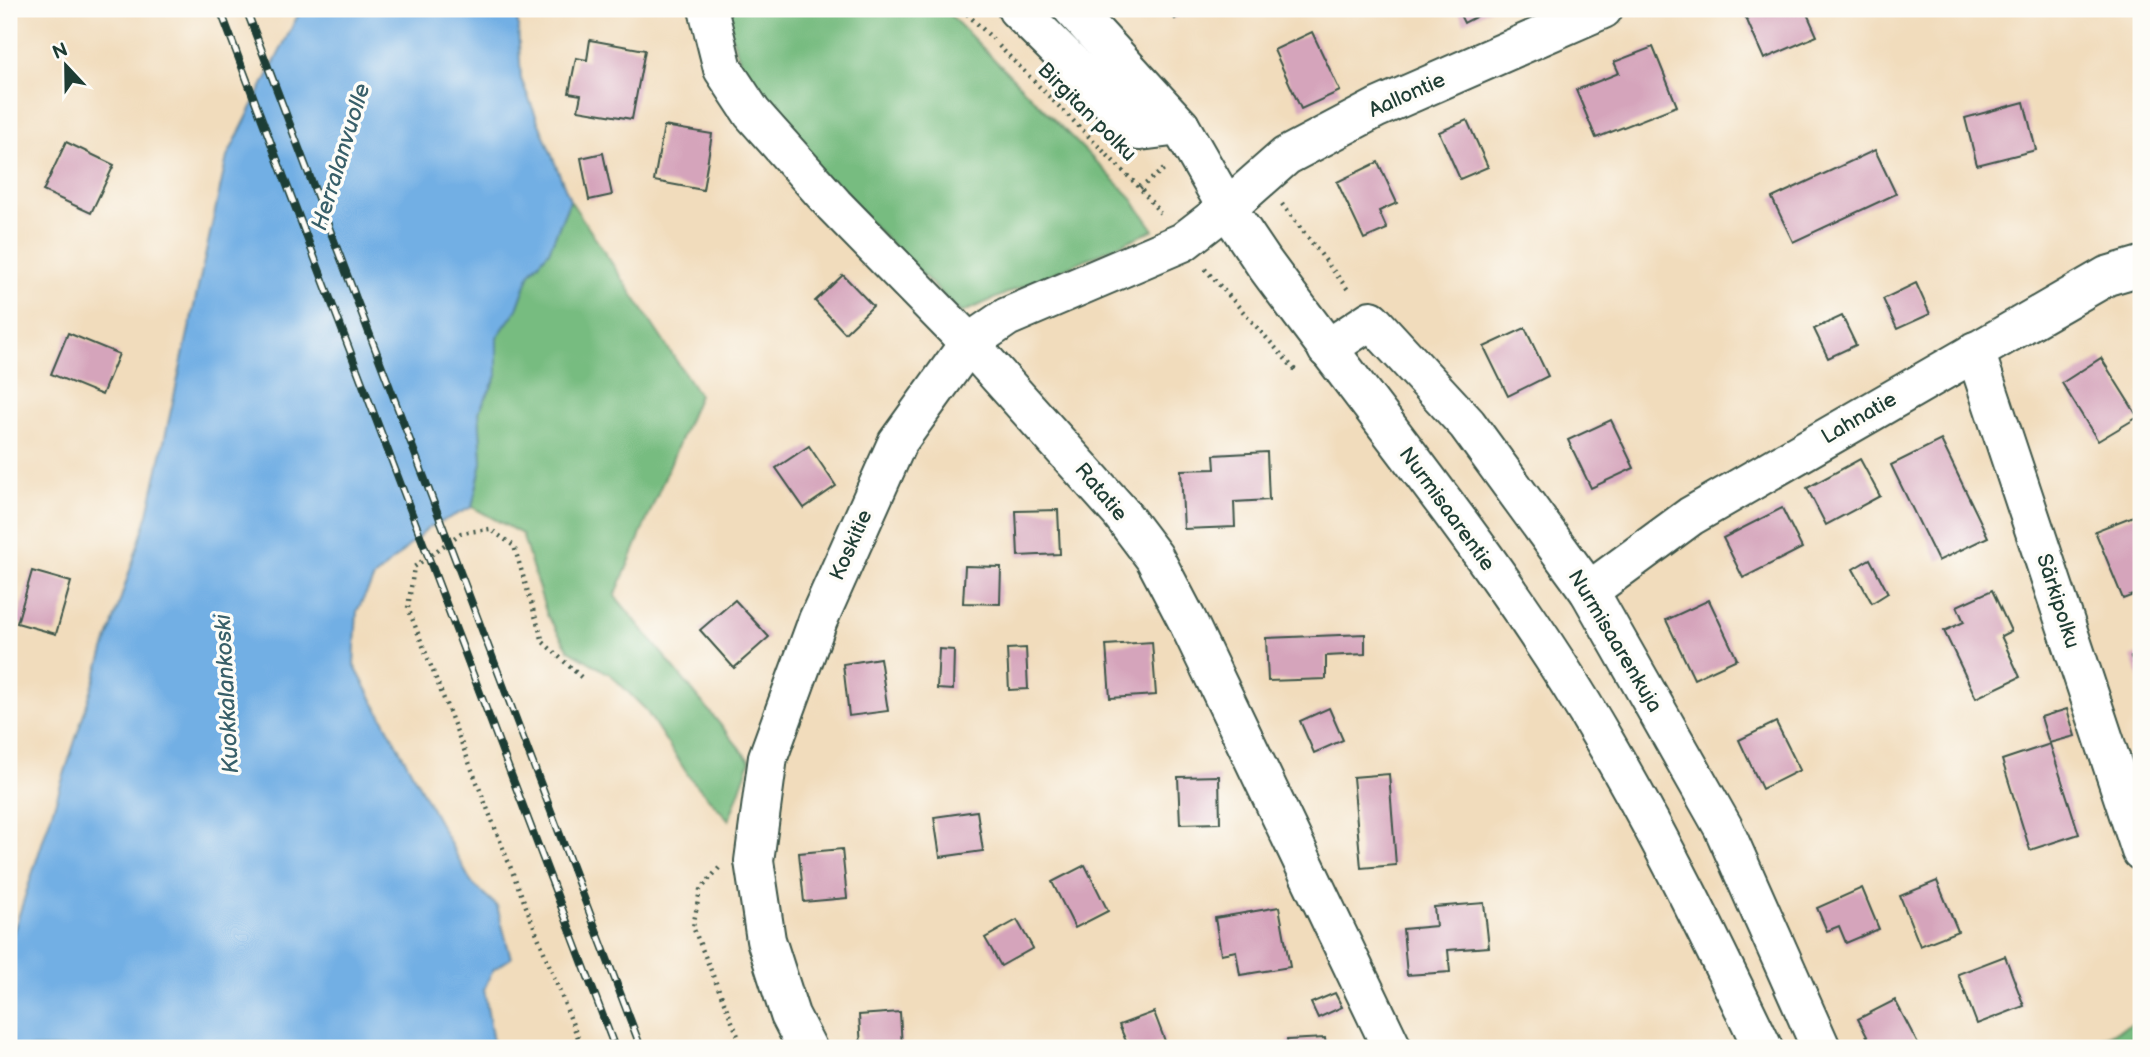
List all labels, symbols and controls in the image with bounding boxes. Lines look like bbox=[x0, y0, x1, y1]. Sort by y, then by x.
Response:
north arrow bbox=[32, 32, 102, 102]
text: N bbox=[49, 38, 71, 65]
street label: Birgitan polku bbox=[1032, 57, 1142, 167]
street label: Aallontie bbox=[1365, 67, 1449, 123]
water label: Herralanvuolle bbox=[305, 80, 377, 234]
street label: Lahnatie bbox=[1817, 387, 1901, 449]
street label: Nurmisaarentie bbox=[1394, 442, 1500, 576]
street label: Ratatie bbox=[1069, 458, 1133, 526]
street label: Koskitie bbox=[824, 506, 878, 584]
street label: Särkipolku bbox=[2031, 551, 2085, 651]
street label: Nurmisaarenkuja bbox=[1563, 565, 1667, 717]
water label: Kuokkalankoski bbox=[209, 613, 245, 774]

